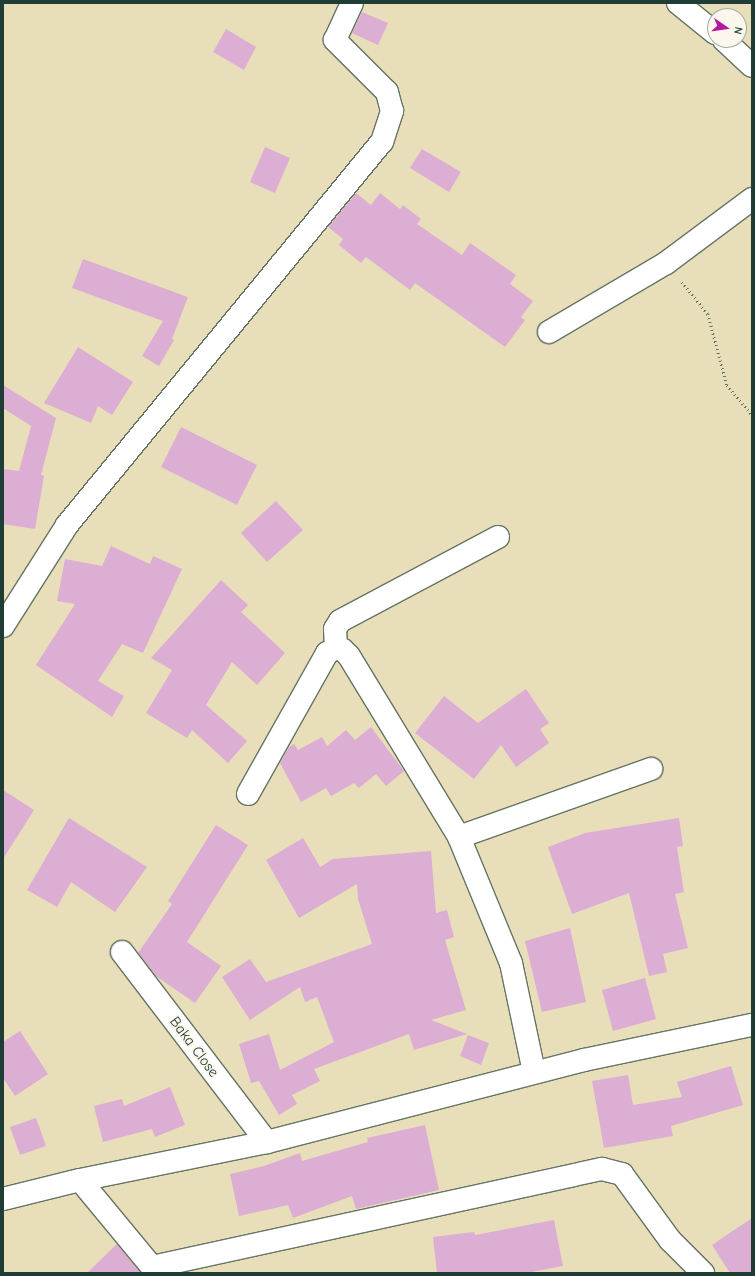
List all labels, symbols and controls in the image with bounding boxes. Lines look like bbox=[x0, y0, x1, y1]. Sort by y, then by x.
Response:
north arrow bbox=[707, 8, 747, 48]
text: N bbox=[731, 26, 745, 36]
street label: Baka Close bbox=[166, 1013, 222, 1081]

